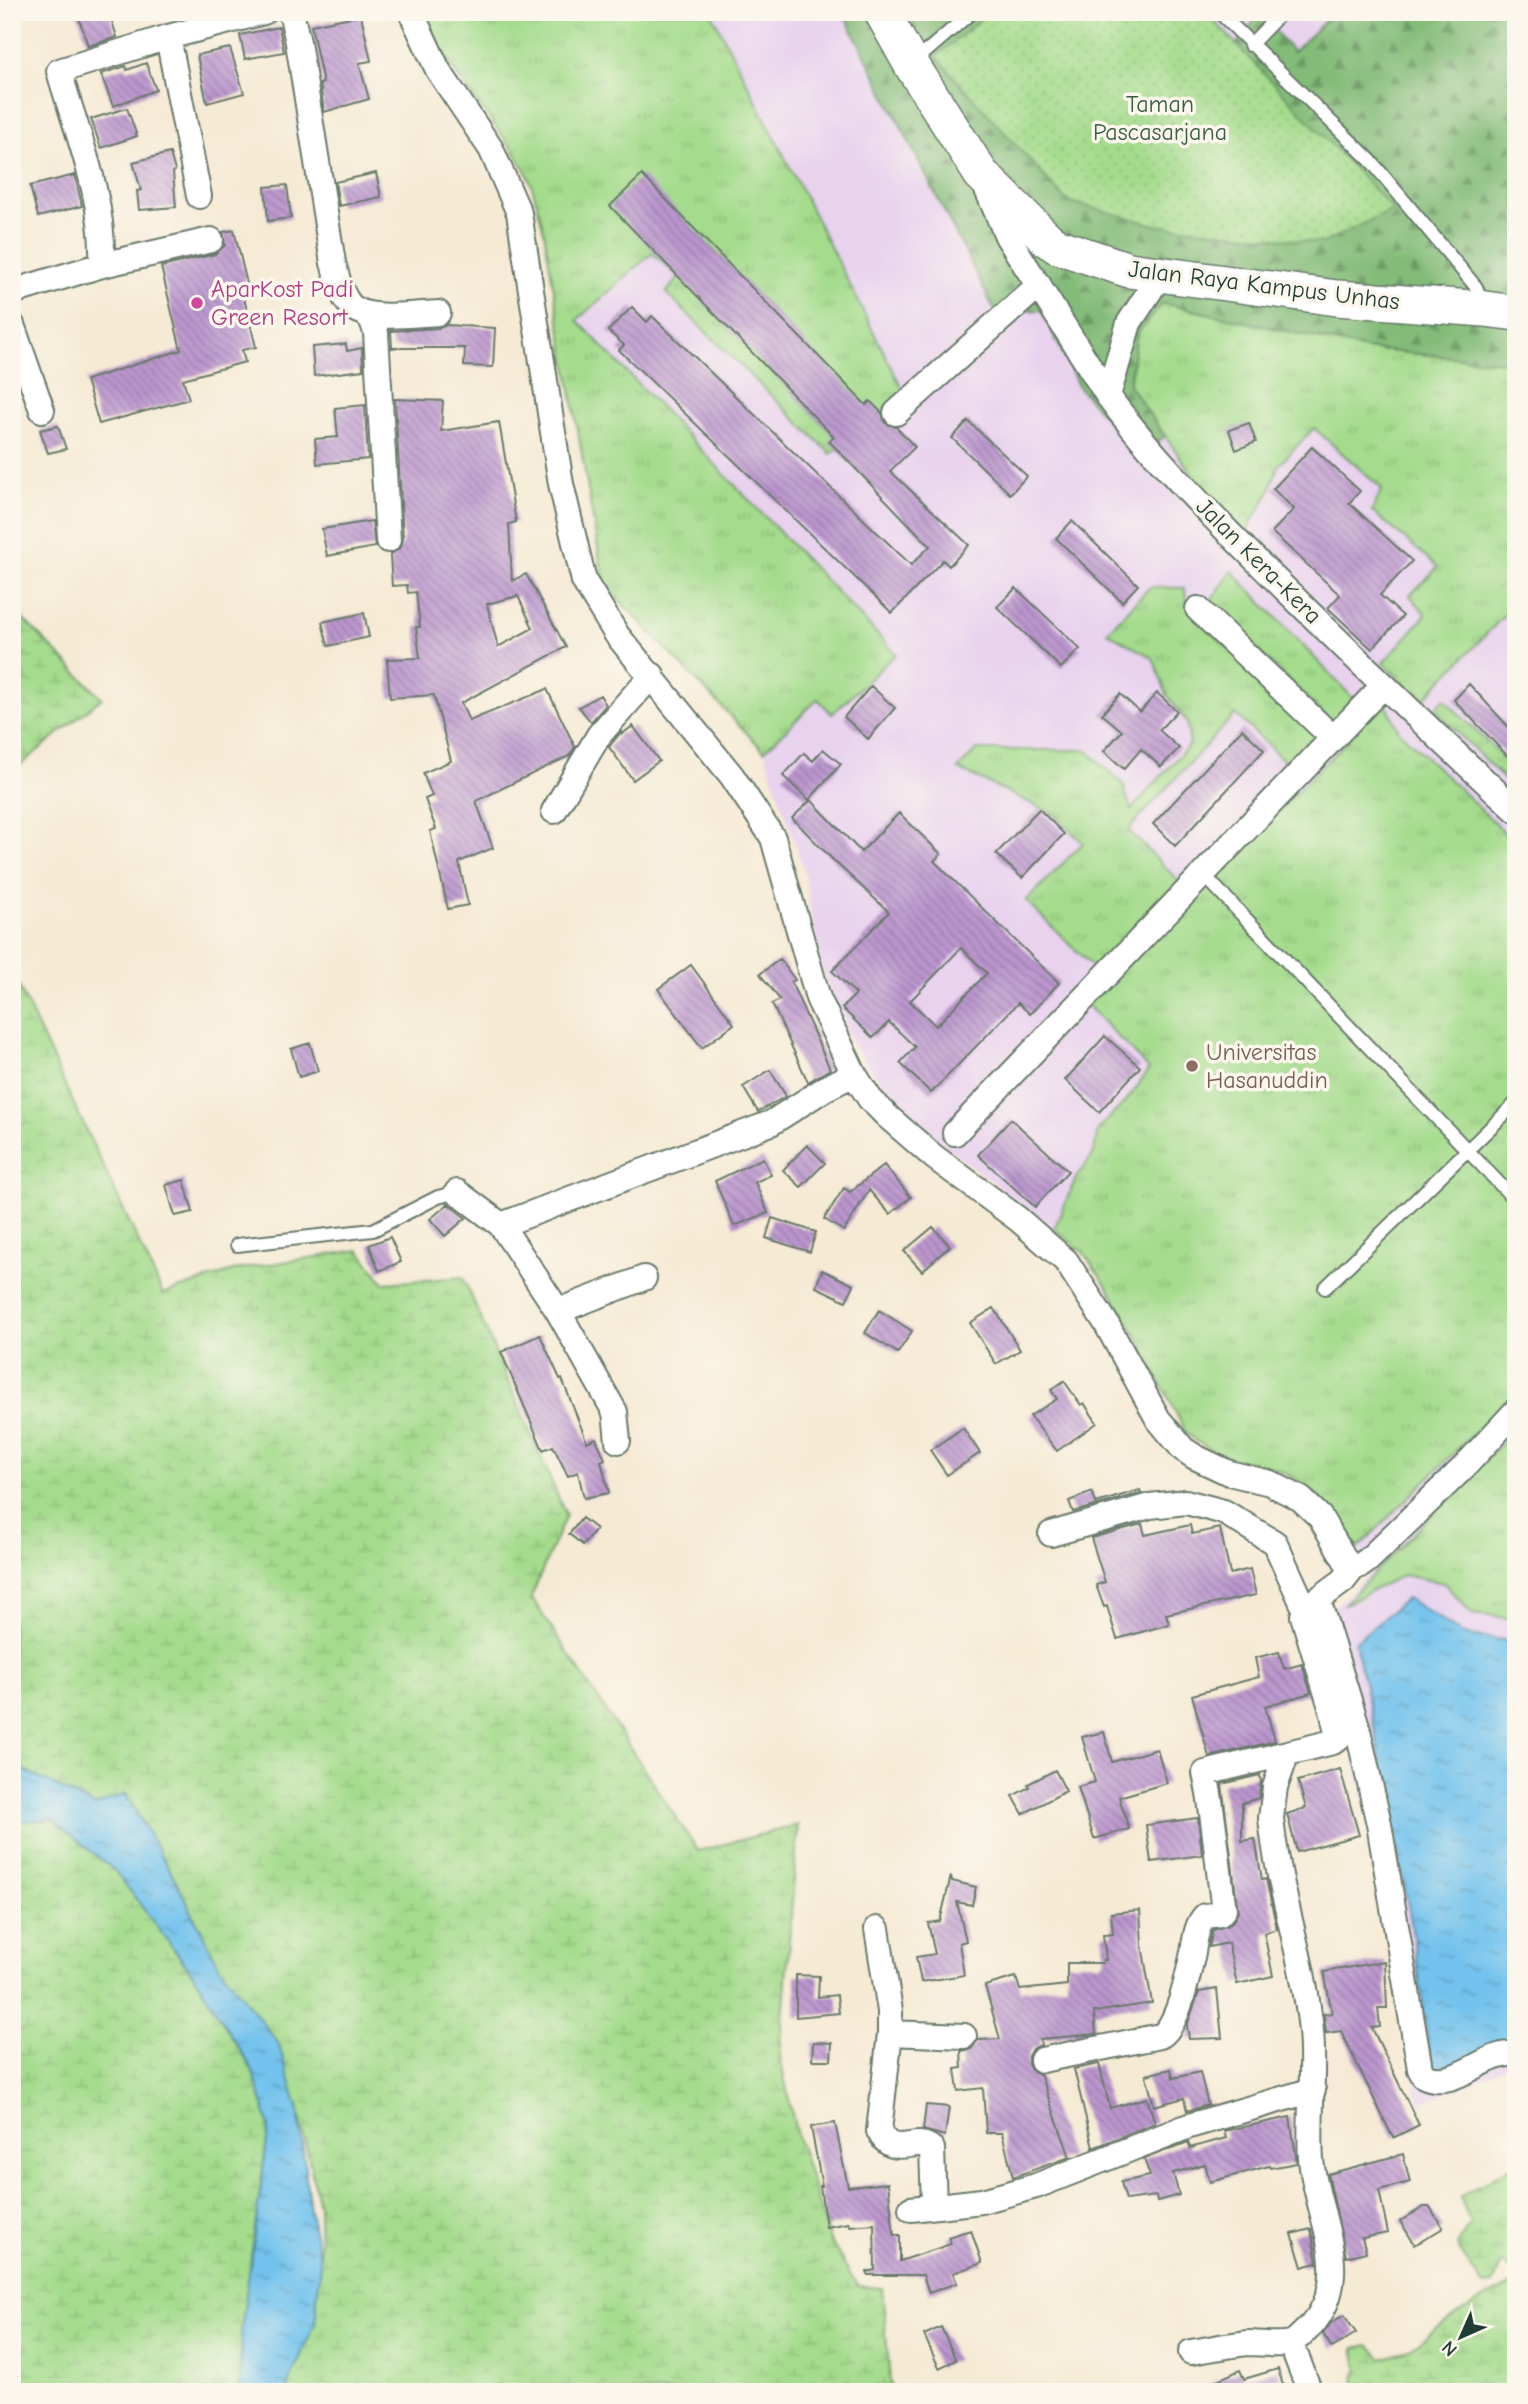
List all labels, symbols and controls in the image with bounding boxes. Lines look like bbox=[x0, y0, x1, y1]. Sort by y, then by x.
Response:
park label: Taman Pascasarjana bbox=[1093, 90, 1227, 146]
street label: Jalan Raya Kampus Unhas bbox=[1127, 254, 1401, 316]
place label: AparKost Padi Green Resort bbox=[211, 275, 353, 331]
marker: AparKost Padi Green Resort bbox=[189, 295, 205, 311]
street label: Jalan Kera-Kera bbox=[1190, 492, 1328, 630]
place label: Universitas Hasanuddin bbox=[1206, 1038, 1328, 1094]
marker: Universitas Hasanuddin bbox=[1184, 1058, 1200, 1074]
north arrow bbox=[1426, 2302, 1496, 2372]
text: N bbox=[1438, 2336, 1462, 2360]

